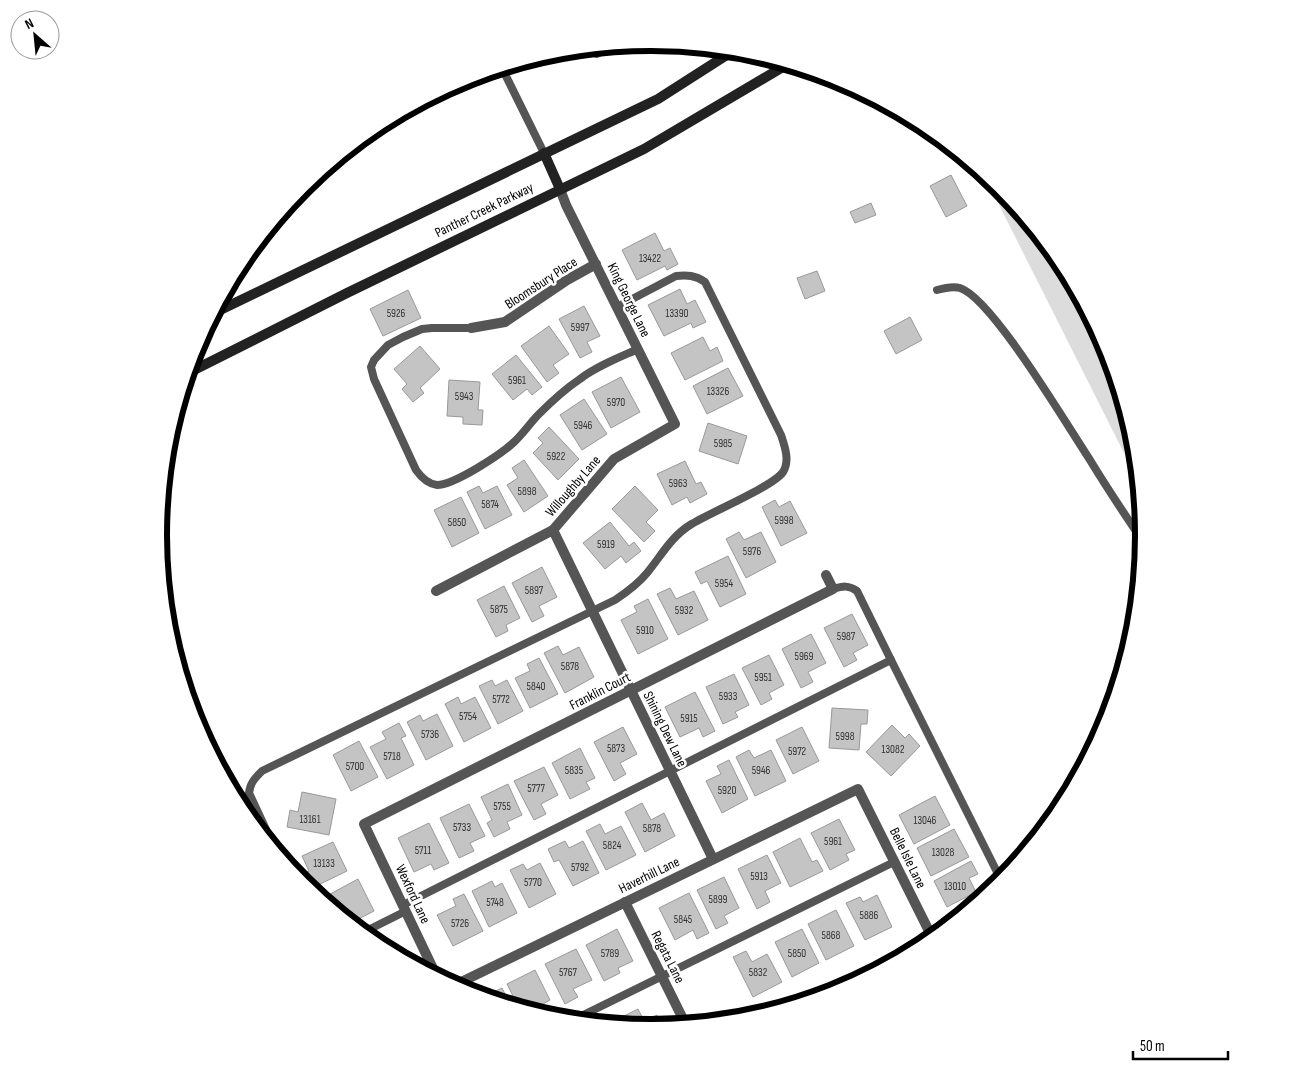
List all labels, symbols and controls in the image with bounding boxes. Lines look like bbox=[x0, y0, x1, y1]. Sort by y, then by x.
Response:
north arrow bbox=[10, 10, 60, 60]
text: N bbox=[22, 15, 37, 33]
street label: Panther Creek Parkway bbox=[432, 179, 537, 241]
house number: 13422 bbox=[639, 252, 662, 265]
street label: Bloomsbury Place bbox=[502, 253, 580, 313]
street label: King George Lane bbox=[604, 260, 654, 340]
house number: 5926 bbox=[387, 307, 405, 320]
house number: 13390 bbox=[666, 307, 689, 320]
house number: 5997 bbox=[571, 321, 590, 334]
house number: 5961 bbox=[508, 374, 526, 387]
house number: 13326 bbox=[707, 385, 729, 398]
house number: 5943 bbox=[455, 390, 474, 403]
house number: 5970 bbox=[607, 396, 625, 409]
house number: 5946 bbox=[574, 419, 593, 432]
house number: 5985 bbox=[714, 437, 732, 450]
house number: 5922 bbox=[547, 450, 566, 463]
street label: Willoughby Lane bbox=[542, 452, 604, 520]
house number: 5963 bbox=[669, 477, 688, 490]
house number: 5898 bbox=[518, 485, 537, 498]
house number: 5874 bbox=[481, 498, 499, 511]
house number: 5998 bbox=[775, 514, 794, 527]
house number: 5850 bbox=[448, 516, 466, 529]
house number: 5919 bbox=[597, 538, 615, 551]
house number: 5976 bbox=[743, 545, 761, 558]
house number: 5954 bbox=[715, 577, 734, 590]
house number: 5897 bbox=[525, 584, 544, 597]
house number: 5875 bbox=[490, 603, 508, 616]
house number: 5932 bbox=[675, 604, 694, 617]
house number: 5910 bbox=[636, 624, 654, 637]
house number: 5987 bbox=[837, 630, 856, 643]
house number: 5969 bbox=[795, 650, 814, 663]
house number: 5878 bbox=[561, 660, 579, 673]
street label: Franklin Court bbox=[567, 668, 633, 714]
house number: 5951 bbox=[754, 671, 772, 684]
house number: 5840 bbox=[527, 680, 546, 693]
street label: Shining Dew Lane bbox=[639, 689, 691, 769]
house number: 5933 bbox=[719, 690, 738, 703]
house number: 5772 bbox=[492, 693, 510, 706]
house number: 5754 bbox=[459, 710, 477, 723]
house number: 5915 bbox=[680, 712, 698, 725]
house number: 5736 bbox=[421, 728, 439, 741]
house number: 5998 bbox=[836, 730, 855, 743]
house number: 5873 bbox=[607, 742, 625, 755]
house number: 13082 bbox=[882, 743, 905, 756]
house number: 5972 bbox=[788, 745, 807, 758]
house number: 5718 bbox=[383, 750, 401, 763]
house number: 5700 bbox=[346, 760, 364, 773]
house number: 5835 bbox=[565, 764, 583, 777]
house number: 5946 bbox=[752, 764, 771, 777]
house number: 5777 bbox=[527, 782, 545, 795]
house number: 5920 bbox=[718, 784, 736, 797]
house number: 5755 bbox=[493, 800, 511, 813]
house number: 13161 bbox=[300, 813, 321, 826]
house number: 13046 bbox=[914, 814, 937, 827]
house number: 5733 bbox=[453, 821, 471, 834]
house number: 5878 bbox=[643, 822, 661, 835]
street label: Belle Isle Lane bbox=[886, 825, 930, 891]
house number: 5961 bbox=[824, 835, 842, 848]
house number: 5824 bbox=[603, 839, 622, 852]
house number: 5711 bbox=[415, 844, 431, 857]
house number: 13028 bbox=[932, 846, 955, 859]
street label: Haverhill Lane bbox=[616, 853, 682, 897]
house number: 13133 bbox=[313, 857, 335, 870]
house number: 5792 bbox=[571, 861, 590, 874]
street label: Wexford Lane bbox=[392, 862, 434, 926]
house number: 5913 bbox=[750, 870, 768, 883]
house number: 5770 bbox=[524, 876, 542, 889]
house number: 13010 bbox=[944, 880, 966, 893]
house number: 5899 bbox=[709, 893, 728, 906]
house number: 5748 bbox=[486, 896, 504, 909]
house number: 5886 bbox=[860, 909, 879, 922]
house number: 5845 bbox=[674, 913, 692, 926]
house number: 5726 bbox=[451, 917, 469, 930]
street label: Regata Lane bbox=[648, 928, 688, 986]
house number: 5868 bbox=[822, 929, 841, 942]
house number: 5789 bbox=[601, 947, 619, 960]
house number: 5850 bbox=[788, 947, 806, 960]
house number: 5767 bbox=[559, 966, 578, 979]
house number: 5832 bbox=[749, 966, 768, 979]
scale bar bbox=[1133, 1028, 1228, 1060]
text: 50 m bbox=[1140, 1037, 1165, 1056]

